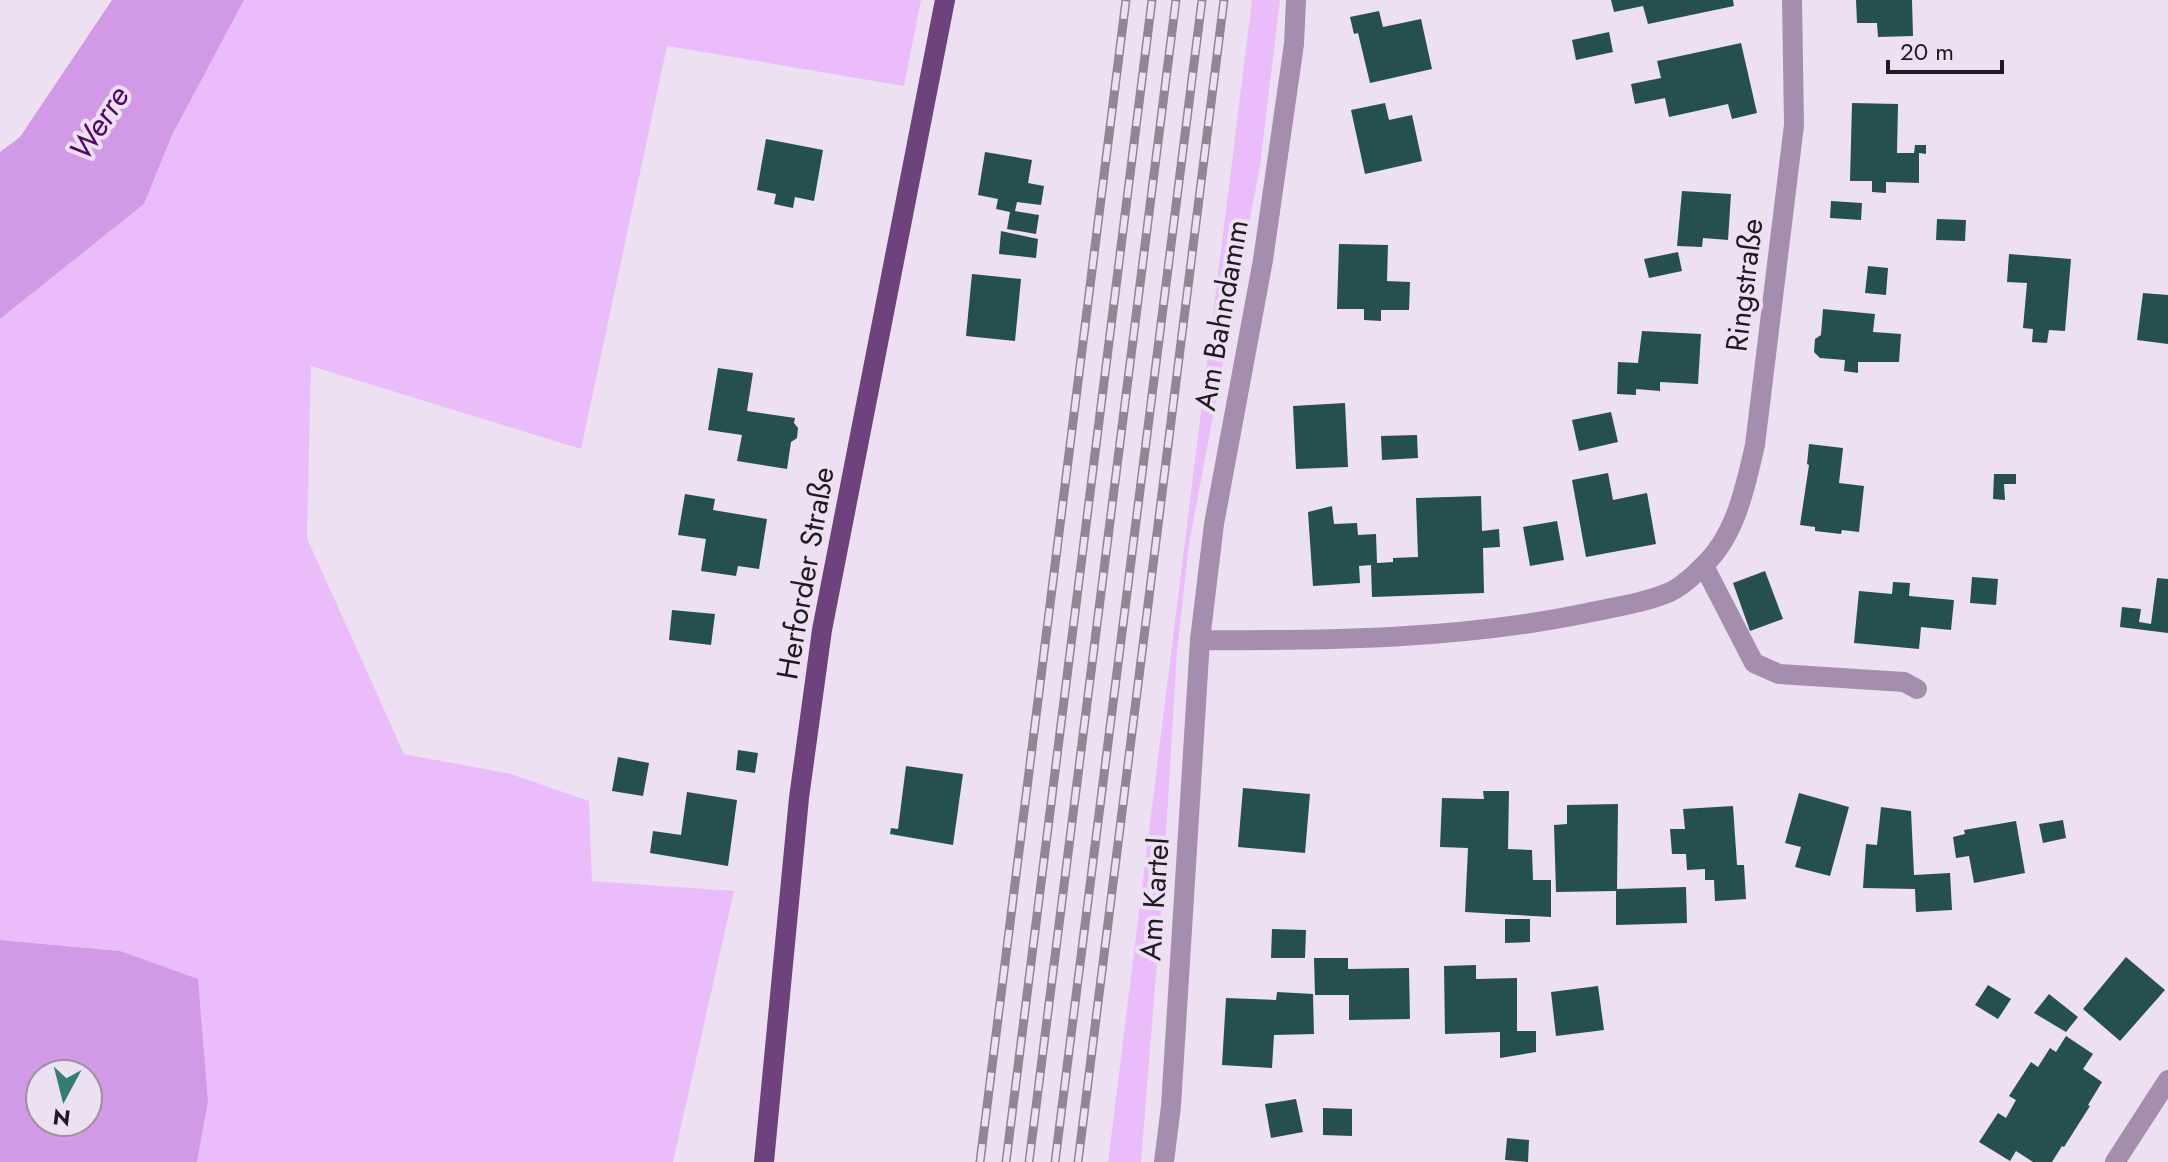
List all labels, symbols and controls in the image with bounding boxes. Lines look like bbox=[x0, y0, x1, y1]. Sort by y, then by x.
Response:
scale bar bbox=[1888, 24, 2002, 74]
text: 20 m bbox=[1900, 34, 1954, 69]
water label: Werre bbox=[58, 76, 140, 170]
street label: Am Bahndamm bbox=[1183, 216, 1259, 414]
street label: Ringstraße bbox=[1715, 216, 1773, 354]
street label: Herforder Straße bbox=[765, 463, 845, 683]
street label: Am Kartel bbox=[1128, 836, 1180, 962]
north arrow bbox=[24, 1058, 104, 1138]
text: N bbox=[51, 1101, 72, 1135]

